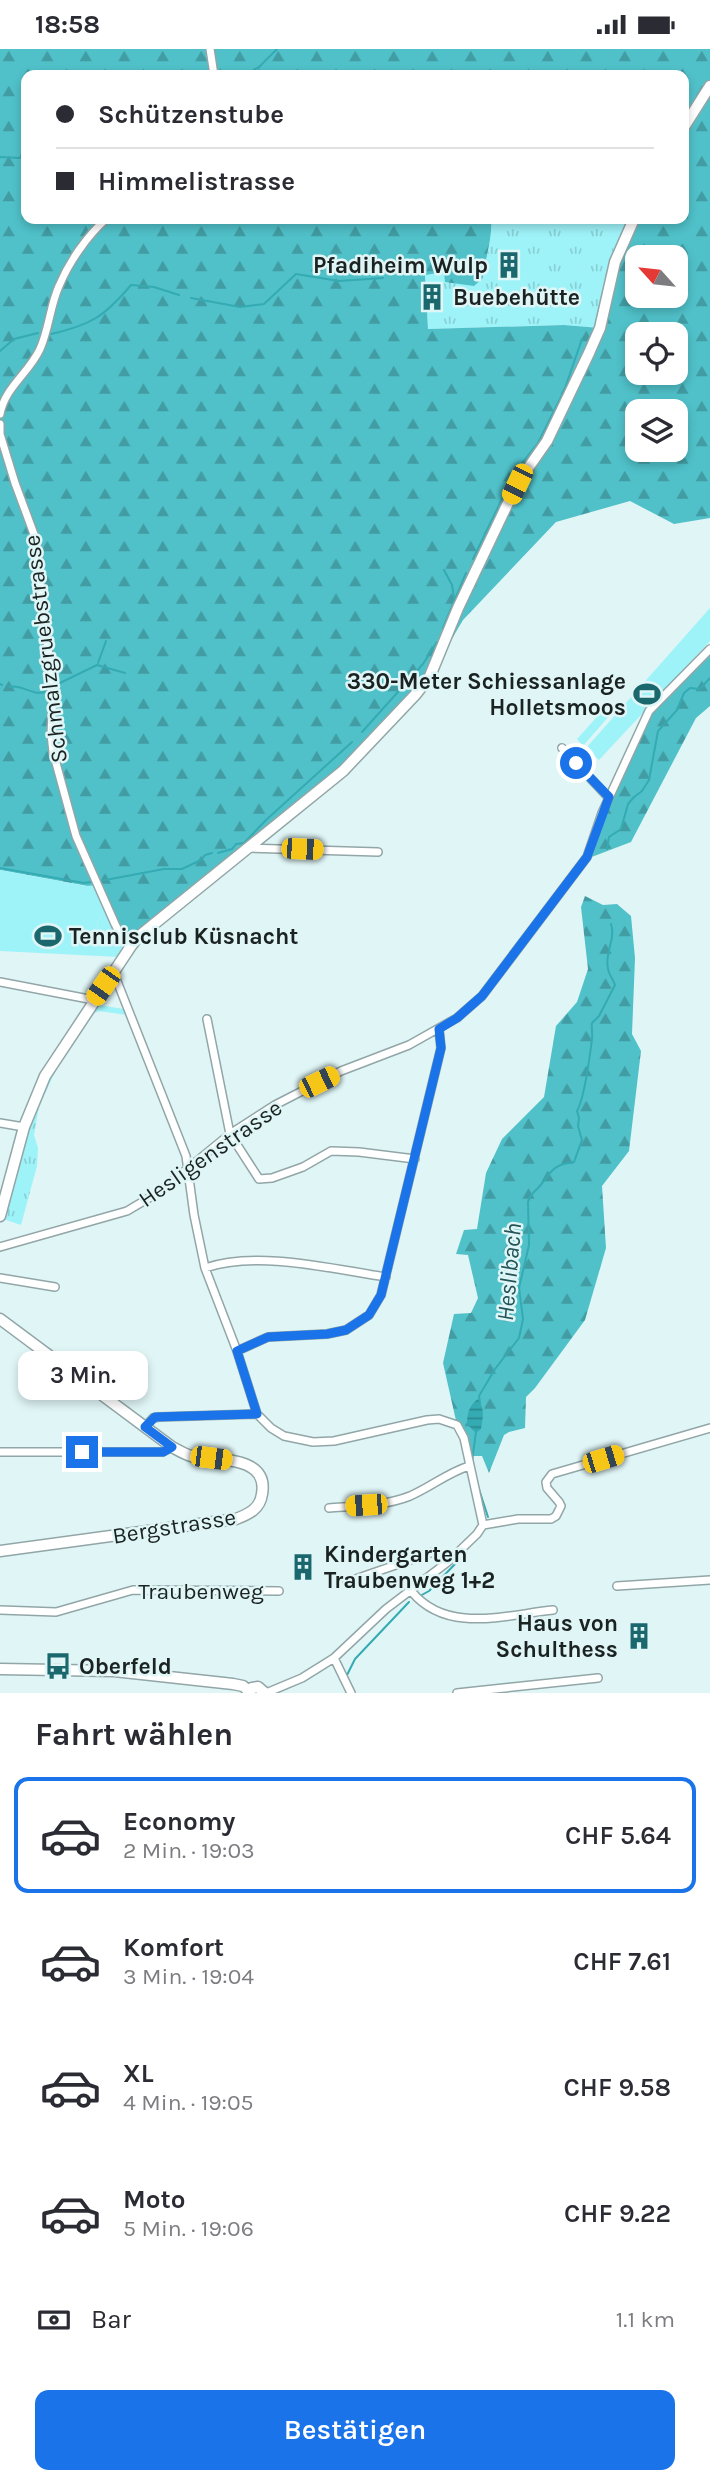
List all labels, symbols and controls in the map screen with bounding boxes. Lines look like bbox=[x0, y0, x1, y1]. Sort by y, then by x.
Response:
text: 18:58 bbox=[35, 9, 100, 40]
text: Schützenstube bbox=[98, 99, 284, 130]
text: Himmelistrasse bbox=[98, 166, 295, 197]
north arrow bbox=[625, 245, 688, 308]
map controls bbox=[625, 245, 688, 462]
building icon: Pfadiheim Wulp bbox=[494, 250, 524, 280]
place label: Pfadiheim Wulp bbox=[313, 252, 488, 279]
building icon: Buebehütte bbox=[417, 282, 447, 312]
place label: Buebehütte bbox=[453, 284, 580, 311]
button: locate bbox=[625, 322, 688, 385]
button: layers bbox=[625, 399, 688, 462]
car bbox=[499, 461, 536, 507]
street label: Schmalzgruebstrasse bbox=[18, 533, 73, 765]
place label: 330-Meter Schiessanlage Holletsmoos bbox=[347, 668, 626, 721]
sports icon: 330-Meter Schiessanlage Holletsmoos bbox=[632, 679, 662, 709]
route start bbox=[560, 747, 592, 779]
car bbox=[281, 838, 324, 860]
sports icon: Tennisclub Küsnacht bbox=[33, 921, 63, 951]
place label: Tennisclub Küsnacht bbox=[69, 923, 298, 950]
car bbox=[83, 963, 124, 1009]
car bbox=[296, 1063, 343, 1101]
street label: Hesligenstrasse bbox=[133, 1094, 287, 1213]
water label: Heslibach bbox=[491, 1222, 527, 1322]
callout: 3 Min. bbox=[17, 1351, 147, 1399]
text: 3 Min. bbox=[50, 1362, 116, 1389]
route end bbox=[66, 1436, 98, 1468]
car bbox=[580, 1443, 627, 1475]
car bbox=[189, 1445, 234, 1471]
car bbox=[345, 1493, 388, 1517]
street label: Bergstrasse bbox=[110, 1503, 238, 1550]
place label: Kindergarten Traubenweg 1+2 bbox=[324, 1541, 495, 1594]
building icon: Kindergarten Traubenweg 1+2 bbox=[288, 1552, 318, 1582]
street label: Traubenweg bbox=[138, 1578, 264, 1605]
place label: Haus von Schulthess bbox=[496, 1610, 618, 1663]
building icon: Haus von Schulthess bbox=[624, 1621, 654, 1651]
bus stop icon: Oberfeld bbox=[43, 1651, 73, 1681]
place label: Oberfeld bbox=[79, 1653, 172, 1680]
text: Fahrt wählen bbox=[35, 1716, 233, 1753]
icon: car bbox=[39, 1804, 102, 1867]
text: Economy bbox=[123, 1806, 235, 1837]
text: CHF 5.64 bbox=[565, 1820, 671, 1851]
text: 2 Min. · 19:03 bbox=[123, 1837, 255, 1864]
icon: car bbox=[39, 1930, 102, 1993]
text: Komfort bbox=[123, 1932, 224, 1963]
text: CHF 7.61 bbox=[573, 1946, 671, 1977]
text: 3 Min. · 19:04 bbox=[123, 1963, 254, 1990]
icon: car bbox=[39, 2056, 102, 2119]
text: XL bbox=[123, 2058, 154, 2089]
text: CHF 9.58 bbox=[564, 2072, 671, 2103]
text: 4 Min. · 19:05 bbox=[123, 2089, 254, 2116]
icon: car bbox=[39, 2182, 102, 2245]
text: Moto bbox=[123, 2184, 185, 2215]
text: CHF 9.22 bbox=[564, 2198, 671, 2229]
text: 5 Min. · 19:06 bbox=[123, 2215, 254, 2242]
icon: cash bbox=[35, 2301, 73, 2339]
text: Bar bbox=[91, 2304, 131, 2335]
text: 1.1 km bbox=[616, 2306, 675, 2333]
button: Bestätigen bbox=[35, 2390, 675, 2470]

